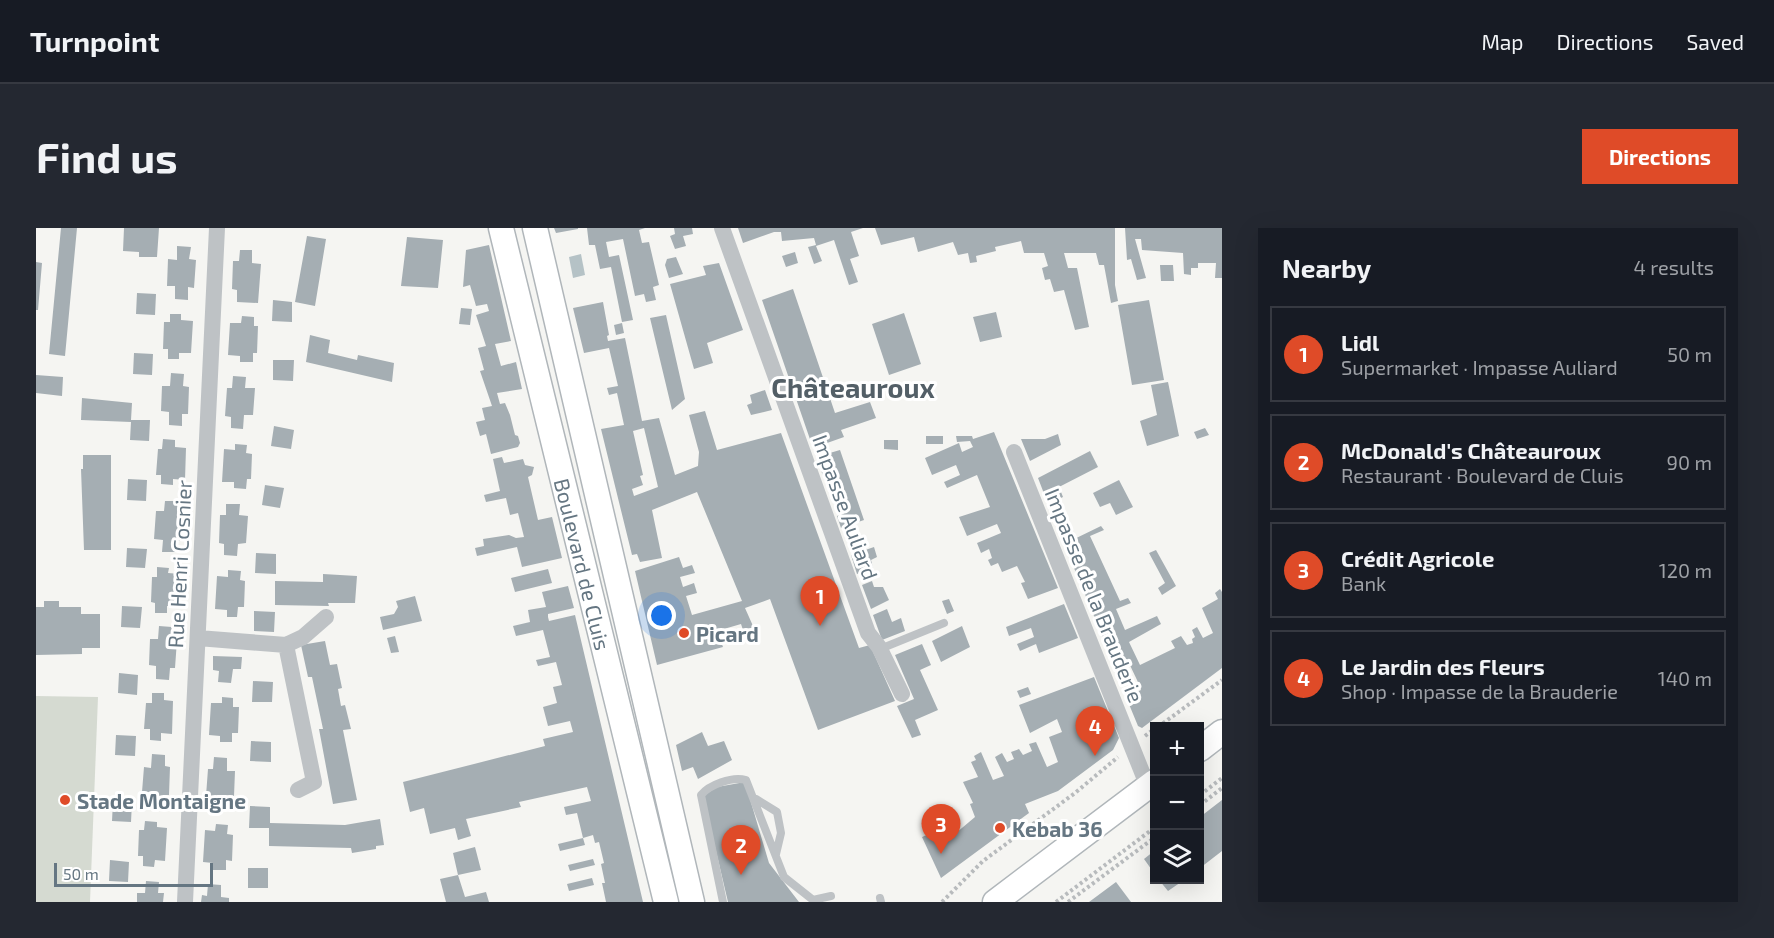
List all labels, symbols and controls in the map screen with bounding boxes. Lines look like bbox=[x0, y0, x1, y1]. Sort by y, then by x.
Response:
text: Turnpoint bbox=[30, 24, 159, 58]
text: Map bbox=[1481, 29, 1524, 54]
text: Directions bbox=[1557, 29, 1653, 54]
text: Saved bbox=[1686, 29, 1744, 54]
button: Directions bbox=[1582, 129, 1738, 184]
text: Find us bbox=[36, 131, 178, 181]
text: Nearby bbox=[1282, 252, 1371, 283]
text: 4 results bbox=[1634, 255, 1714, 279]
text: Lidl bbox=[1341, 329, 1379, 355]
text: 1 bbox=[1299, 342, 1308, 366]
text: 50 m bbox=[1667, 342, 1712, 366]
text: Supermarket · Impasse Auliard bbox=[1341, 355, 1618, 379]
district label: Châteauroux bbox=[771, 371, 936, 403]
street label: Impasse Auliard bbox=[808, 431, 884, 583]
text: McDonald's Châteauroux bbox=[1341, 437, 1601, 463]
text: 2 bbox=[1298, 450, 1309, 474]
text: 90 m bbox=[1667, 450, 1712, 474]
text: Restaurant · Boulevard de Cluis bbox=[1341, 463, 1624, 487]
street label: Boulevard de Cluis bbox=[550, 476, 616, 653]
street label: Rue Henri Cosnier bbox=[162, 479, 196, 649]
street label: Impasse de la Brauderie bbox=[1041, 484, 1149, 706]
text: Crédit Agricole bbox=[1341, 545, 1494, 571]
text: 3 bbox=[1298, 558, 1309, 582]
text: 120 m bbox=[1659, 558, 1712, 582]
text: Bank bbox=[1341, 571, 1386, 595]
pin: 1 bbox=[800, 576, 840, 626]
your location bbox=[647, 601, 676, 630]
place label: Picard bbox=[696, 621, 759, 646]
marker: Picard bbox=[677, 626, 691, 640]
text: Le Jardin des Fleurs bbox=[1341, 653, 1545, 679]
text: 4 bbox=[1297, 666, 1310, 690]
text: 140 m bbox=[1658, 666, 1712, 690]
text: Shop · Impasse de la Brauderie bbox=[1341, 679, 1618, 703]
pin: 4 bbox=[1076, 706, 1114, 756]
map controls bbox=[1150, 722, 1204, 884]
button: + bbox=[1150, 722, 1204, 776]
button: − bbox=[1150, 776, 1204, 830]
place label: Stade Montaigne bbox=[77, 788, 246, 813]
marker: Stade Montaigne bbox=[58, 793, 72, 807]
pin: 3 bbox=[922, 804, 960, 854]
place label: Kebab 36 bbox=[1012, 816, 1103, 841]
marker: Kebab 36 bbox=[993, 821, 1007, 835]
pin: 2 bbox=[722, 826, 760, 875]
button: layers bbox=[1150, 830, 1204, 884]
scale bar bbox=[54, 860, 213, 888]
text: 50 m bbox=[63, 864, 99, 883]

